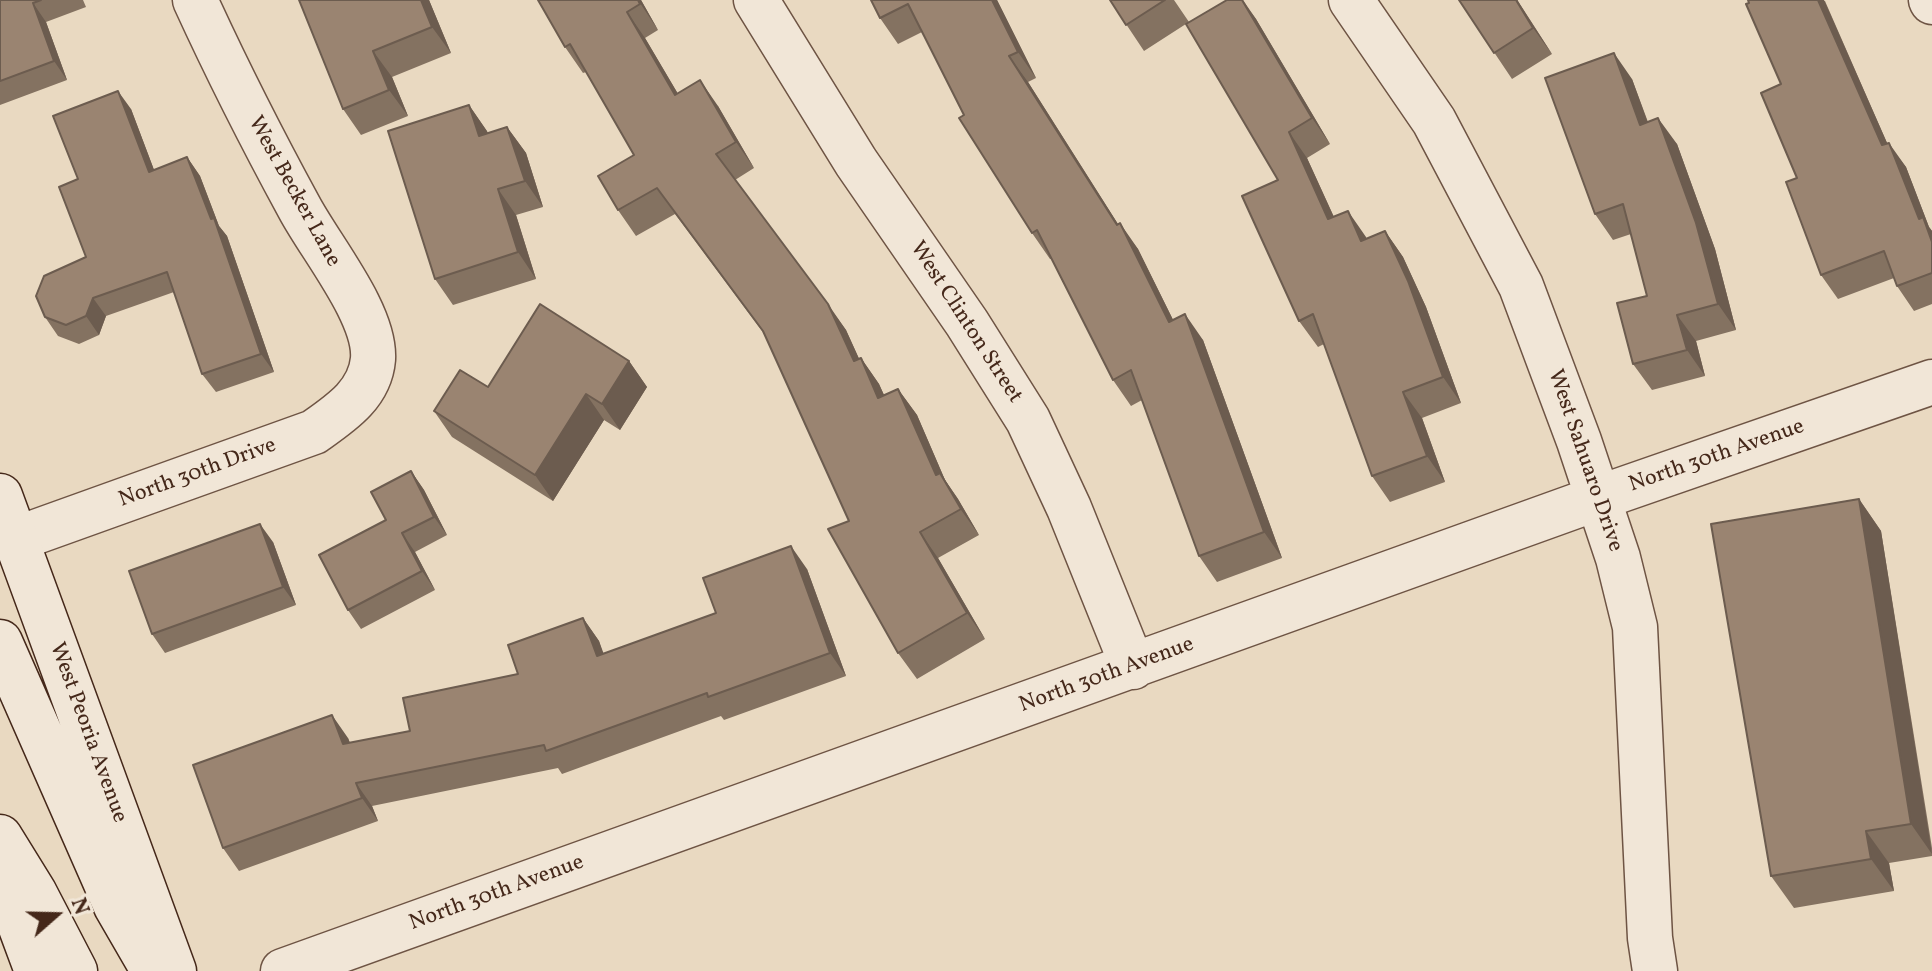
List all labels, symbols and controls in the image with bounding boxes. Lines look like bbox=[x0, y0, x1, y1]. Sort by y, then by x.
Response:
street label: West Becker Lane bbox=[241, 112, 345, 272]
street label: West Clinton Street bbox=[903, 237, 1027, 409]
street label: West Sahuaro Drive bbox=[1540, 366, 1628, 556]
street label: North 30th Avenue bbox=[1626, 415, 1808, 499]
street label: North 30th Drive bbox=[116, 433, 280, 515]
street label: North 30th Avenue bbox=[1016, 632, 1198, 720]
street label: West Peoria Avenue bbox=[42, 639, 132, 827]
street label: North 30th Avenue bbox=[406, 850, 588, 938]
north arrow bbox=[16, 875, 96, 955]
text: N bbox=[62, 894, 96, 919]

